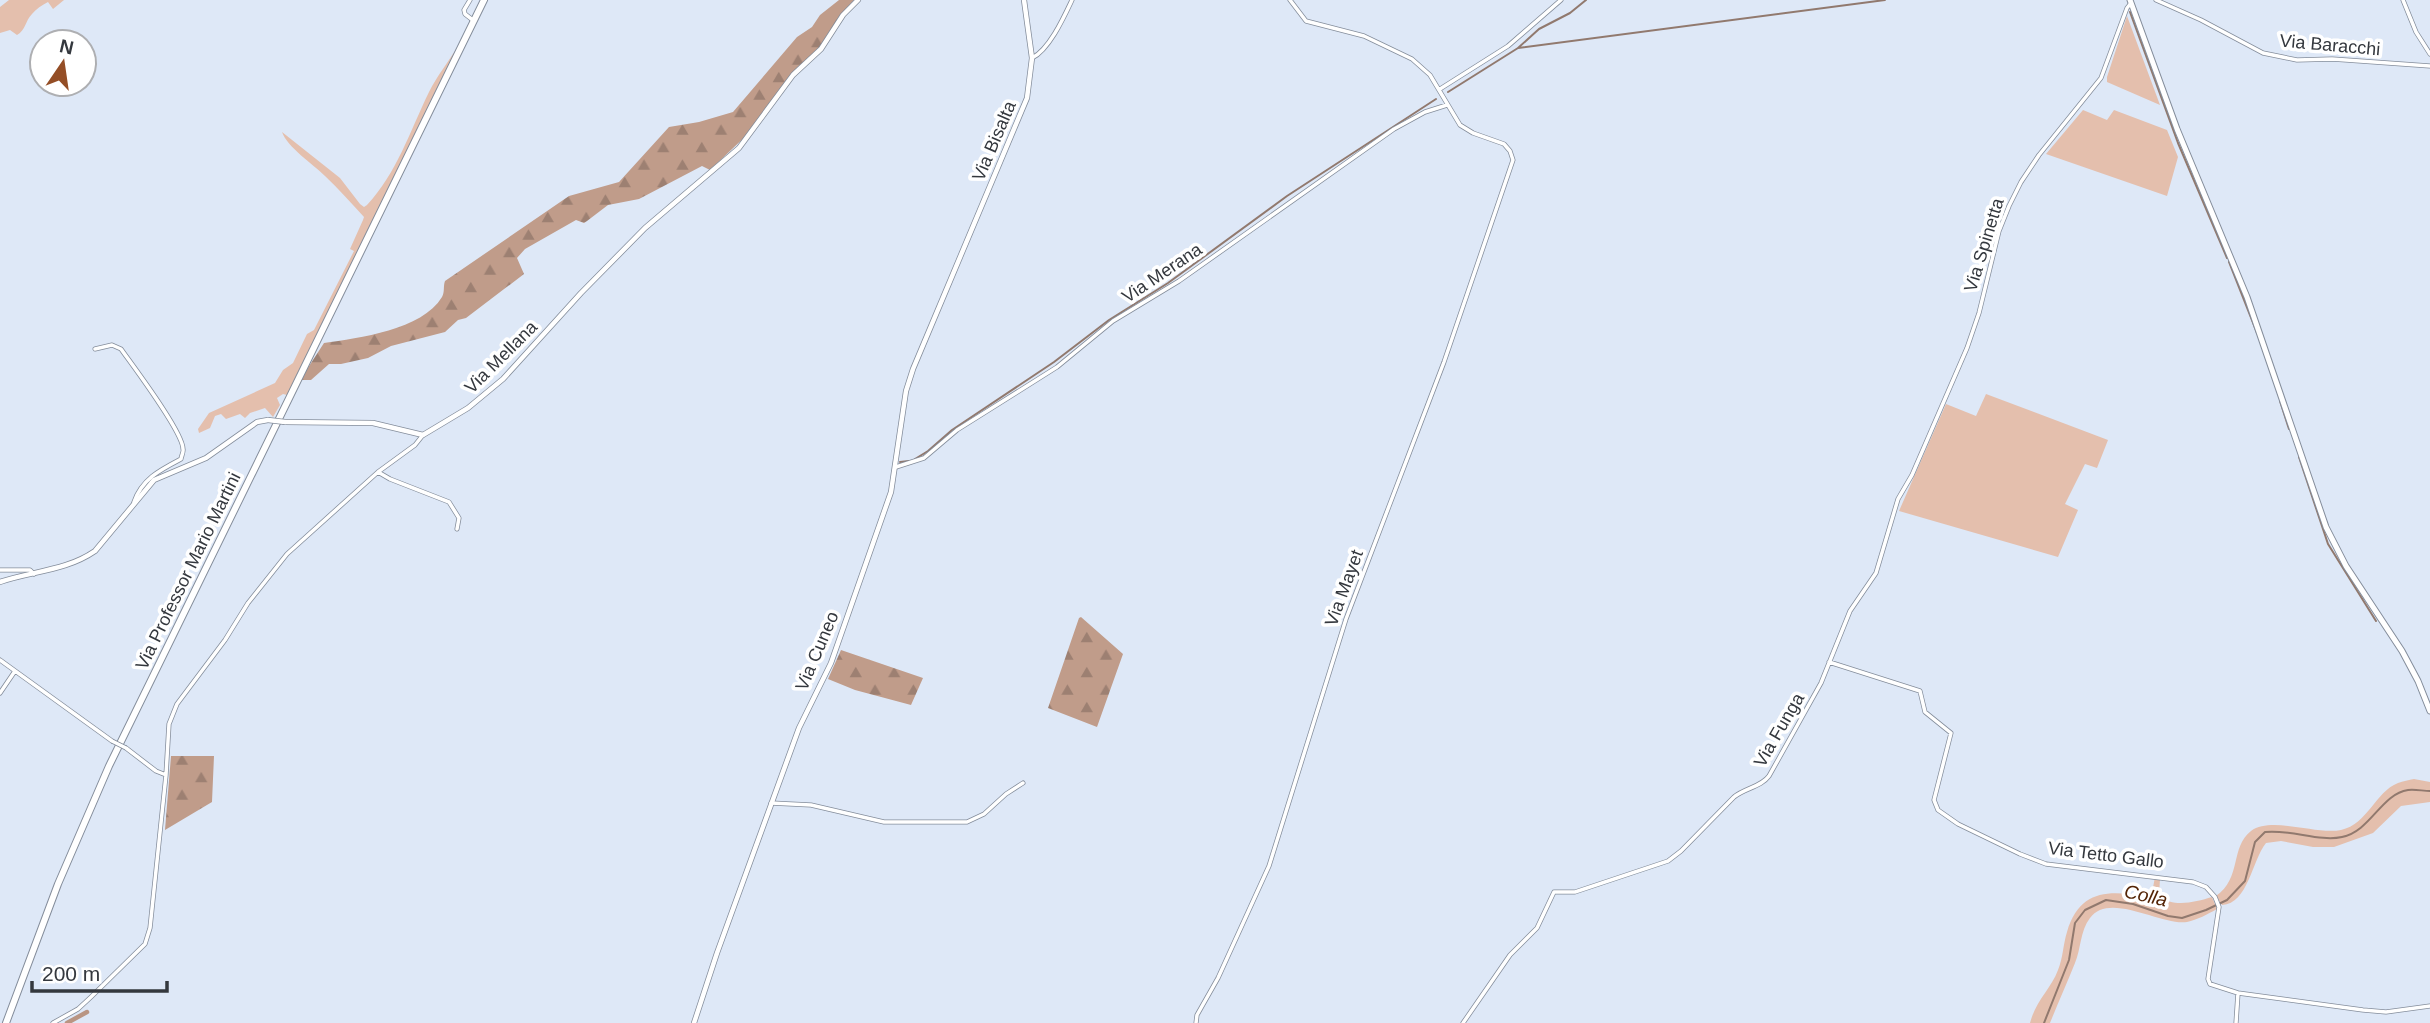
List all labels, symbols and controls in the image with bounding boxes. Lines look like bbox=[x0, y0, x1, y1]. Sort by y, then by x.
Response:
north arrow bbox=[28, 28, 98, 98]
street label: Via Baracchi bbox=[2279, 31, 2381, 59]
text: N bbox=[58, 35, 76, 59]
street label: Via Bisalta bbox=[968, 97, 1020, 184]
street label: Via Spinetta bbox=[1960, 195, 2008, 294]
street label: Via Merana bbox=[1118, 239, 1206, 307]
street label: Via Mellana bbox=[461, 316, 542, 397]
street label: Via Professor Mario Martini bbox=[132, 469, 244, 673]
street label: Via Mayet bbox=[1321, 547, 1367, 629]
street label: Via Cuneo bbox=[791, 609, 843, 693]
street label: Via Funga bbox=[1750, 689, 1809, 770]
street label: Via Tetto Gallo bbox=[2047, 838, 2165, 872]
water label: Colla bbox=[2122, 880, 2169, 911]
scale bar bbox=[32, 950, 166, 994]
text: 200 m bbox=[42, 962, 100, 985]

